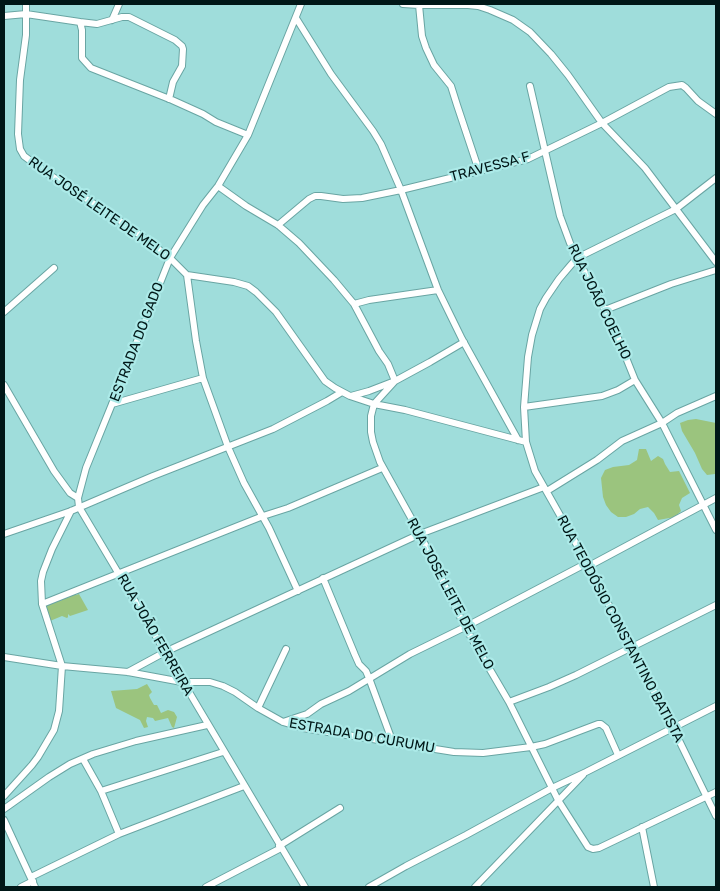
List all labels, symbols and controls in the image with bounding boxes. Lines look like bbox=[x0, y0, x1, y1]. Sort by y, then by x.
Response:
street label: TRAVESSA F bbox=[448, 148, 532, 186]
street label: RUA JOSÉ LEITE DE MELO bbox=[25, 154, 173, 264]
street label: RUA JOÃO COELHO bbox=[564, 241, 634, 363]
street label: ESTRADA DO GADO bbox=[107, 280, 167, 404]
street label: RUA TEODÓSIO CONSTANTINO BATISTA bbox=[553, 513, 687, 745]
street label: RUA JOSÉ LEITE DE MELO bbox=[403, 515, 497, 673]
street label: RUA JOÃO FERREIRA bbox=[113, 571, 197, 699]
street label: ESTRADA DO CURUMU bbox=[288, 715, 436, 757]

